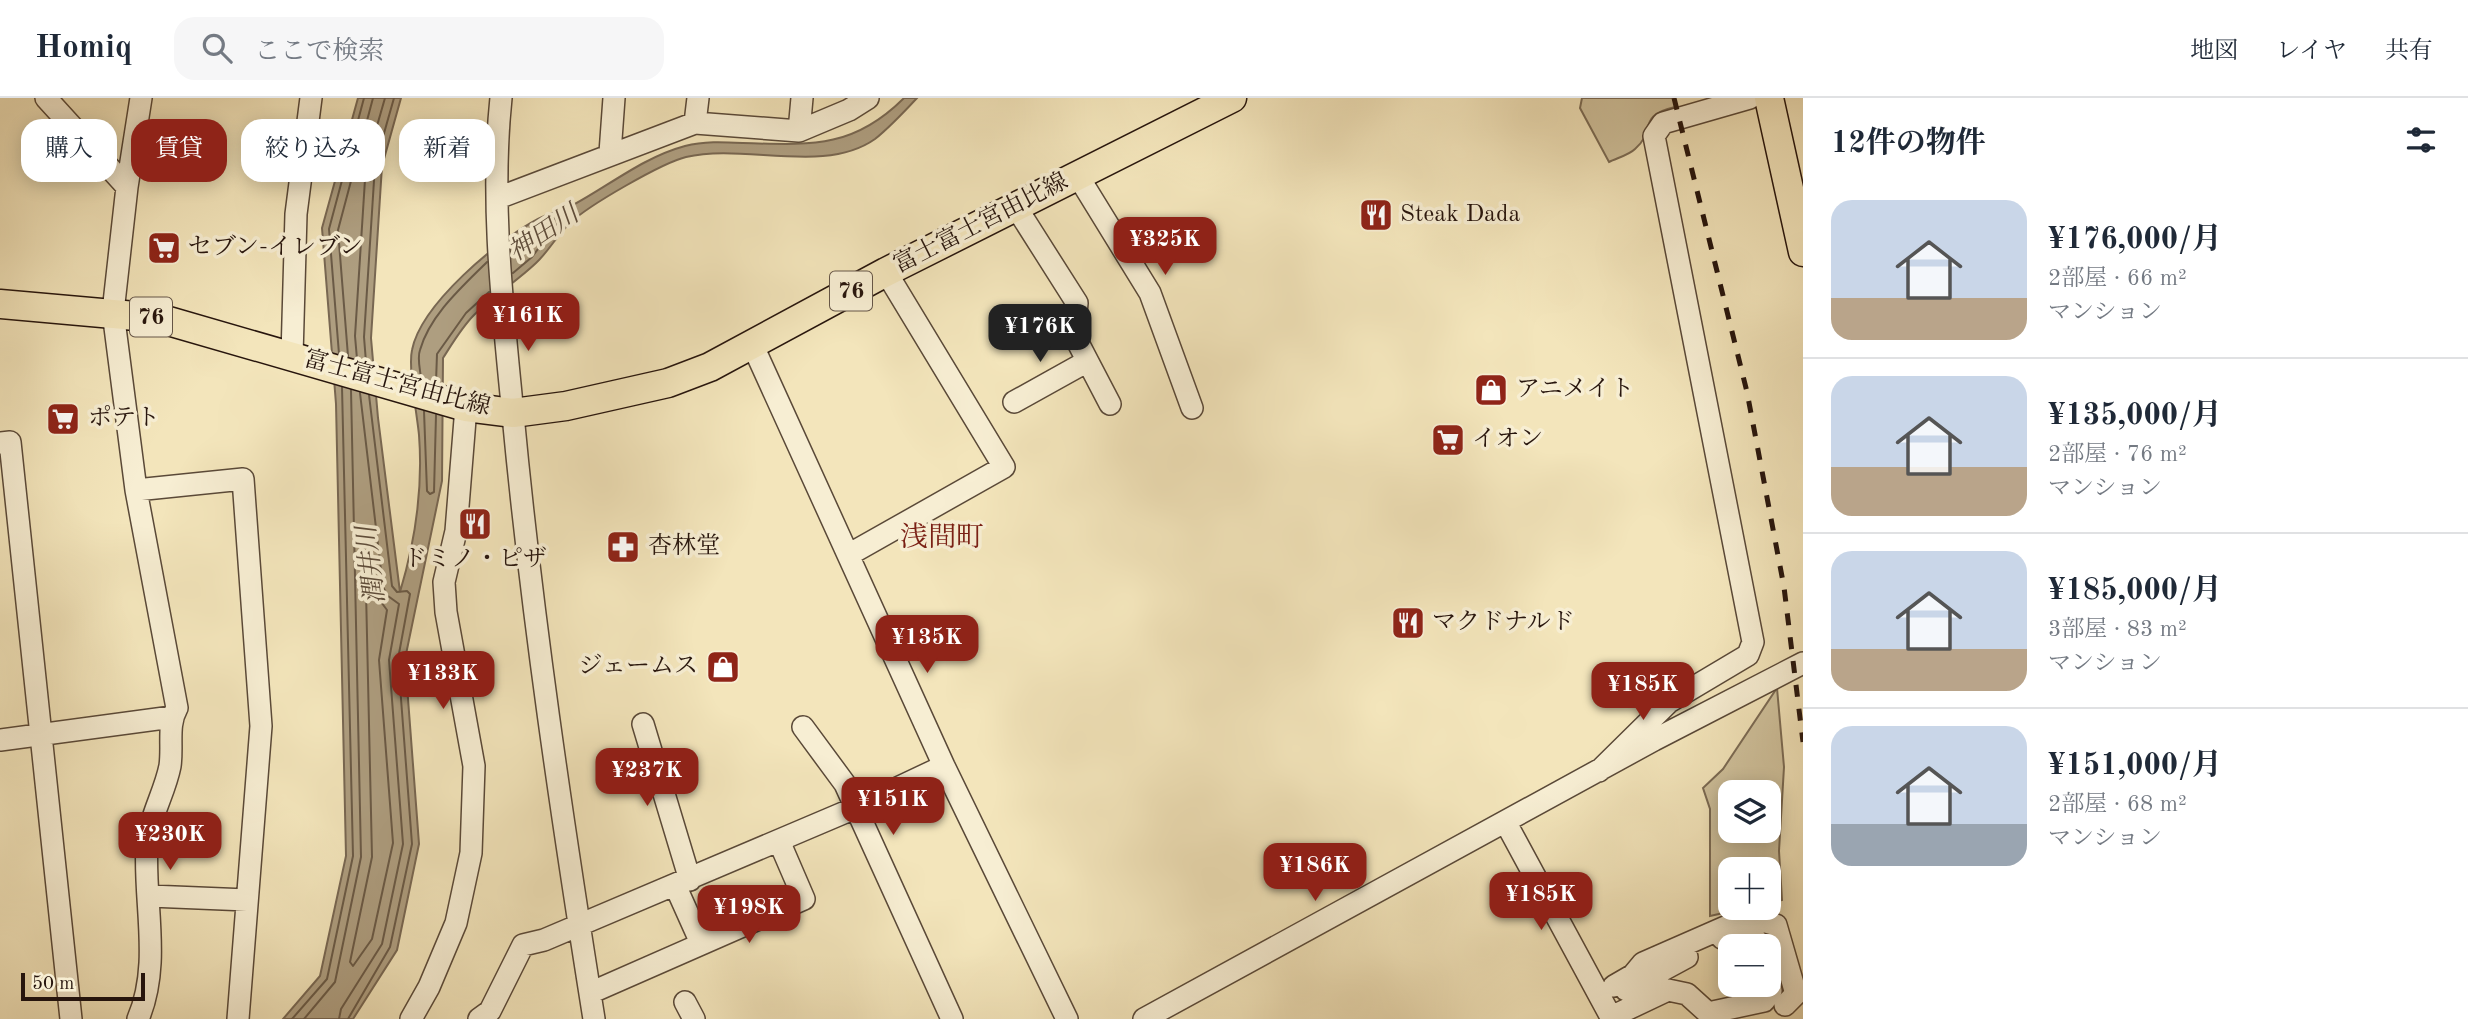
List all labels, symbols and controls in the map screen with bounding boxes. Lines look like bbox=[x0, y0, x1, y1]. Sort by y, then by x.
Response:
search box bbox=[174, 17, 664, 80]
icon: search bbox=[198, 29, 236, 67]
text: Homiq bbox=[35, 32, 132, 65]
text: ここで検索 bbox=[254, 39, 384, 65]
text: 地図 bbox=[2190, 40, 2238, 64]
text: レイヤ bbox=[2276, 40, 2347, 64]
text: 共有 bbox=[2385, 40, 2433, 64]
chip: 購入 bbox=[21, 119, 117, 182]
chip: 賃貸 bbox=[131, 119, 227, 182]
chip: 絞り込み bbox=[241, 119, 385, 182]
chip: 新着 bbox=[399, 119, 495, 182]
icon: filters bbox=[2402, 121, 2440, 159]
text: 12件の物件 bbox=[1831, 129, 1986, 159]
street label: 富士富士宮由比線 bbox=[889, 167, 1072, 278]
restaurant icon: Steak Dada bbox=[1357, 196, 1395, 234]
water label: 神田川 bbox=[503, 198, 586, 267]
place label: Steak Dada bbox=[1400, 203, 1520, 227]
pin: ¥325K bbox=[1116, 218, 1214, 277]
text: ¥176,000/月 bbox=[2048, 225, 2222, 255]
text: ¥325K bbox=[1129, 228, 1201, 251]
icon: home bbox=[1887, 228, 1971, 312]
supermarket icon: セブン-イレブン bbox=[145, 229, 183, 267]
place label: セブン-イレブン bbox=[188, 234, 363, 260]
text: 2部屋 · 66 m² bbox=[2048, 267, 2187, 290]
road number: 76 bbox=[830, 272, 872, 310]
pin: ¥161K bbox=[479, 294, 577, 353]
road number: 76 bbox=[130, 298, 172, 336]
text: マンション bbox=[2048, 301, 2162, 324]
text: ¥161K bbox=[492, 304, 564, 327]
pin: ¥176K bbox=[991, 304, 1089, 364]
text: ¥176K bbox=[1004, 315, 1076, 338]
street label: 富士富士宮由比線 bbox=[301, 345, 494, 420]
shop icon: アニメイト bbox=[1472, 371, 1510, 409]
place label: アニメイト bbox=[1516, 377, 1634, 402]
supermarket icon: ポテト bbox=[44, 400, 82, 438]
text: ¥135,000/月 bbox=[2048, 401, 2222, 431]
icon: home bbox=[1887, 404, 1971, 488]
place label: ポテト bbox=[88, 405, 160, 431]
supermarket icon: イオン bbox=[1429, 421, 1467, 459]
place label: イオン bbox=[1472, 427, 1543, 452]
text: 2部屋 · 76 m² bbox=[2048, 443, 2187, 466]
text: マンション bbox=[2048, 477, 2162, 500]
restaurant icon: ドミノ・ピザ bbox=[456, 505, 494, 543]
water label: 潤井川 bbox=[352, 522, 390, 606]
district label: 浅間町 bbox=[900, 522, 984, 553]
pharmacy icon: 杏林堂 bbox=[604, 528, 642, 566]
place label: 杏林堂 bbox=[648, 532, 720, 559]
place label: ドミノ・ピザ bbox=[403, 546, 547, 572]
text: ¥185,000/月 bbox=[2048, 576, 2222, 606]
icon: home bbox=[1887, 579, 1971, 663]
restaurant icon: マクドナルド bbox=[1389, 604, 1427, 642]
place label: マクドナルド bbox=[1432, 610, 1575, 635]
pin: ¥135K bbox=[878, 616, 976, 675]
text: 3部屋 · 83 m² bbox=[2048, 618, 2187, 641]
text: ¥135K bbox=[891, 626, 963, 649]
shop icon: ジェームス bbox=[704, 648, 742, 686]
pin: ¥133K bbox=[394, 652, 492, 711]
text: マンション bbox=[2048, 652, 2162, 675]
place label: ジェームス bbox=[578, 653, 698, 679]
text: ¥133K bbox=[407, 662, 479, 685]
pin: ¥185K bbox=[1594, 662, 1692, 722]
text: ¥185K bbox=[1607, 673, 1679, 696]
pin: ¥237K bbox=[598, 748, 696, 808]
text: ¥151,000/月 bbox=[2048, 751, 2222, 781]
icon: home bbox=[1887, 754, 1971, 838]
text: ¥237K bbox=[611, 759, 683, 782]
pin: ¥151K bbox=[844, 778, 942, 837]
map controls bbox=[1718, 780, 1781, 997]
button: layers bbox=[1718, 780, 1781, 843]
text: ¥151K bbox=[857, 788, 929, 811]
text: 2部屋 · 68 m² bbox=[2048, 793, 2187, 816]
pin: ¥230K bbox=[121, 812, 219, 872]
text: ¥230K bbox=[134, 823, 206, 846]
text: マンション bbox=[2048, 827, 2162, 850]
pin: ¥186K bbox=[1266, 844, 1364, 903]
text: ¥186K bbox=[1279, 854, 1351, 877]
button: + bbox=[1718, 857, 1781, 920]
pin: ¥185K bbox=[1492, 872, 1590, 932]
text: ¥185K bbox=[1505, 883, 1577, 906]
pin: ¥198K bbox=[700, 886, 798, 945]
text: ¥198K bbox=[713, 896, 785, 919]
button: − bbox=[1718, 934, 1781, 997]
scale bar bbox=[21, 970, 145, 1002]
text: 50 m bbox=[32, 975, 74, 994]

